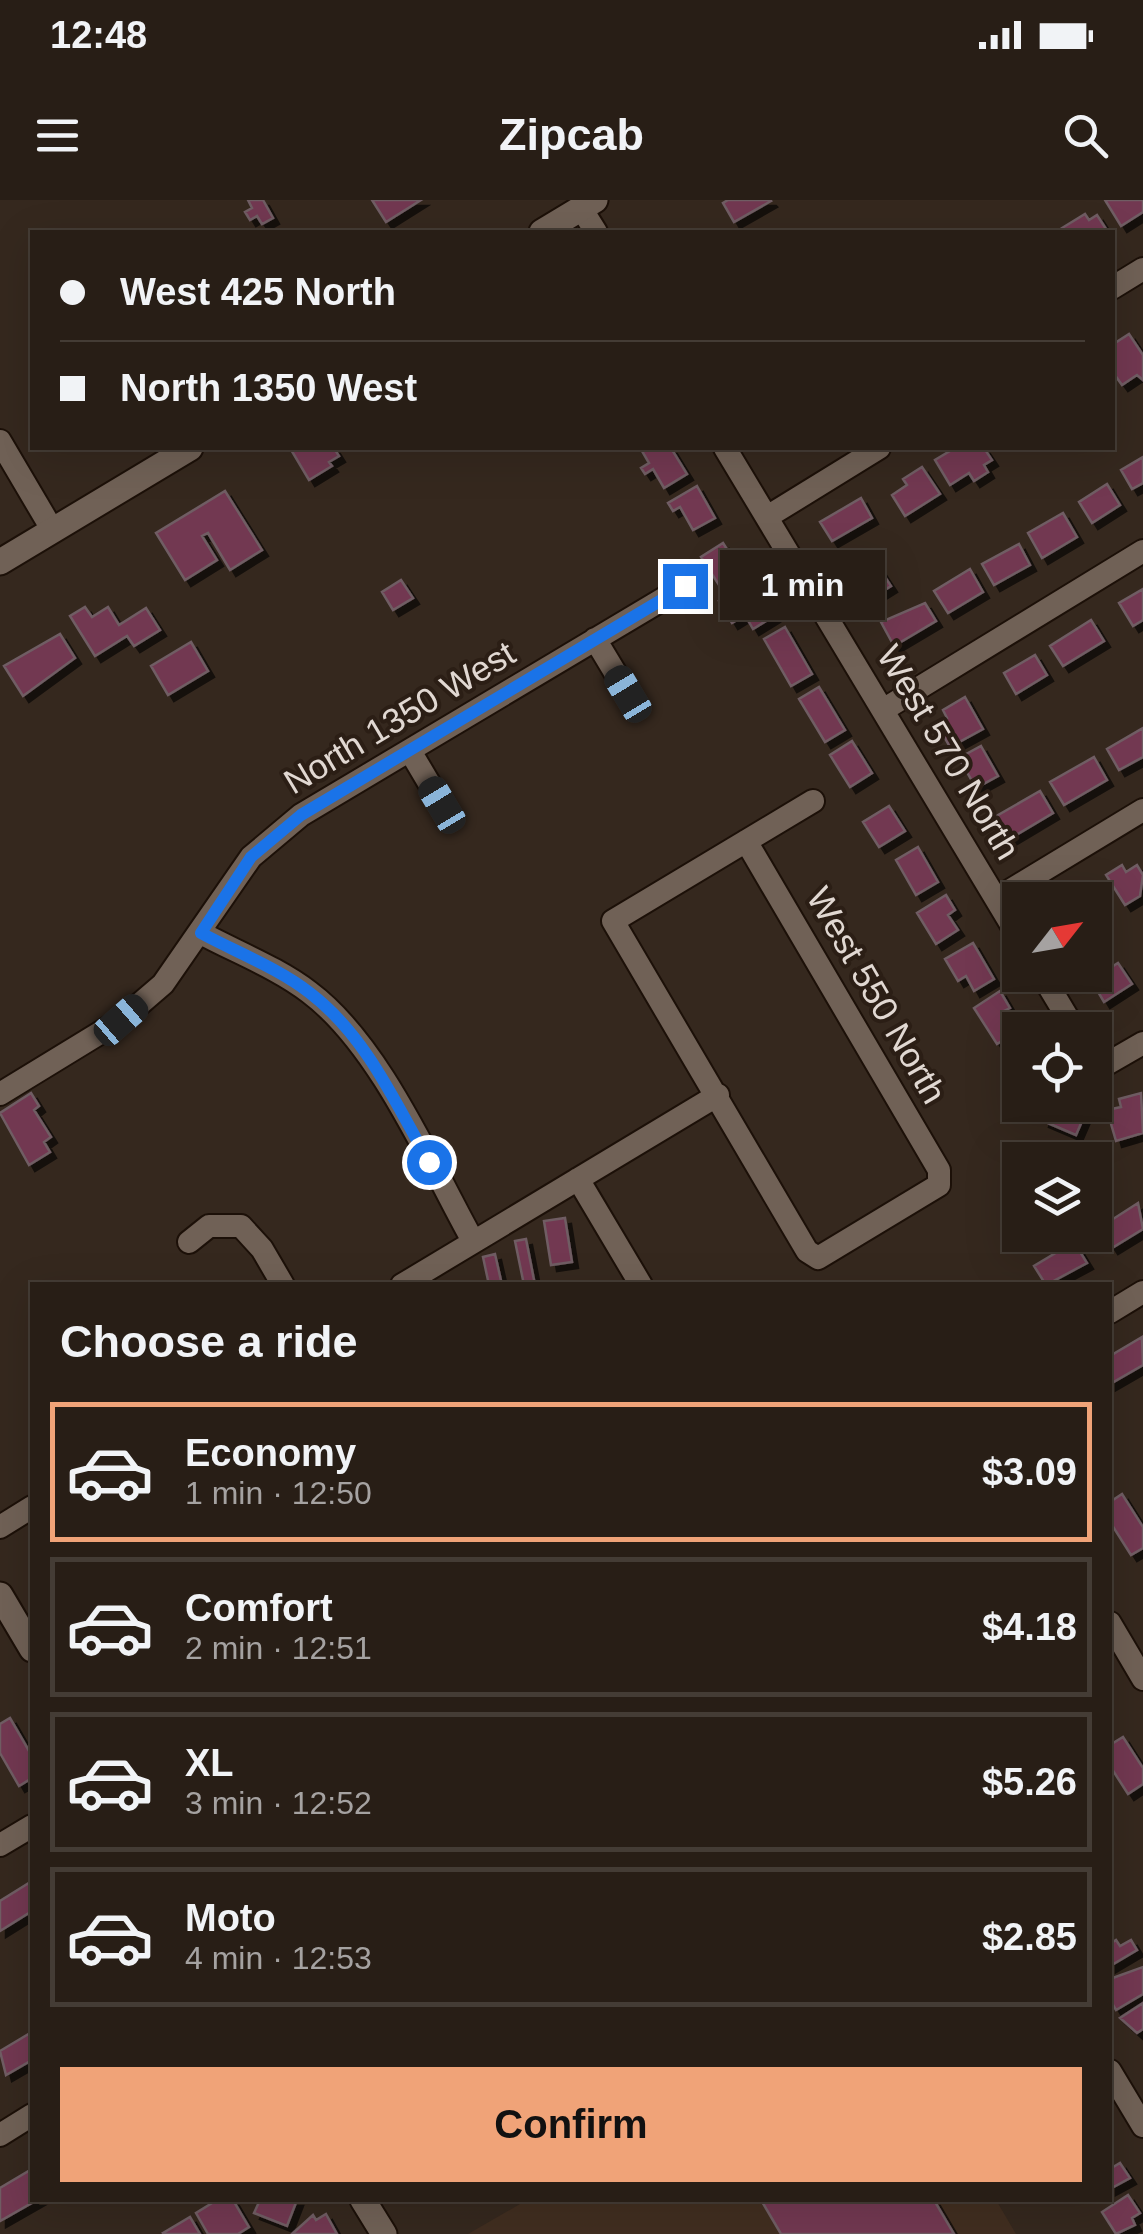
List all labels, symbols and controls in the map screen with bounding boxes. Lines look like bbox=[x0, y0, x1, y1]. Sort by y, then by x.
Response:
text: 12:48 bbox=[50, 14, 147, 56]
icon: menu bbox=[30, 108, 85, 163]
icon: search bbox=[1058, 108, 1113, 163]
text: Zipcab bbox=[499, 109, 644, 160]
text: West 425 North bbox=[120, 271, 396, 313]
text: North 1350 West bbox=[120, 367, 417, 409]
callout: 1 min bbox=[720, 551, 885, 621]
route end bbox=[663, 564, 708, 609]
text: 1 min bbox=[761, 567, 844, 603]
street label: North 1350 West bbox=[277, 633, 522, 801]
street label: West 570 North bbox=[870, 638, 1028, 866]
car bbox=[600, 661, 656, 727]
car bbox=[414, 772, 470, 838]
street label: West 550 North bbox=[799, 880, 955, 1110]
north arrow bbox=[1002, 882, 1112, 992]
map controls bbox=[1002, 882, 1112, 1252]
car bbox=[89, 989, 153, 1051]
button: locate bbox=[1002, 1012, 1112, 1122]
route start bbox=[407, 1140, 452, 1185]
button: layers bbox=[1002, 1142, 1112, 1252]
text: Choose a ride bbox=[60, 1316, 358, 1367]
icon: car bbox=[65, 1427, 155, 1517]
text: Economy bbox=[185, 1432, 356, 1474]
text: $3.09 bbox=[982, 1451, 1077, 1493]
text: 1 min · 12:50 bbox=[185, 1475, 372, 1511]
icon: car bbox=[65, 1582, 155, 1672]
text: Comfort bbox=[185, 1587, 333, 1629]
text: $4.18 bbox=[982, 1606, 1077, 1648]
text: 2 min · 12:51 bbox=[185, 1630, 372, 1666]
icon: car bbox=[65, 1737, 155, 1827]
text: XL bbox=[185, 1742, 234, 1784]
text: $5.26 bbox=[982, 1761, 1077, 1803]
text: 3 min · 12:52 bbox=[185, 1785, 372, 1821]
icon: car bbox=[65, 1892, 155, 1982]
text: Moto bbox=[185, 1897, 276, 1939]
text: $2.85 bbox=[982, 1916, 1077, 1958]
text: 4 min · 12:53 bbox=[185, 1940, 372, 1976]
button: Confirm bbox=[60, 2067, 1082, 2182]

